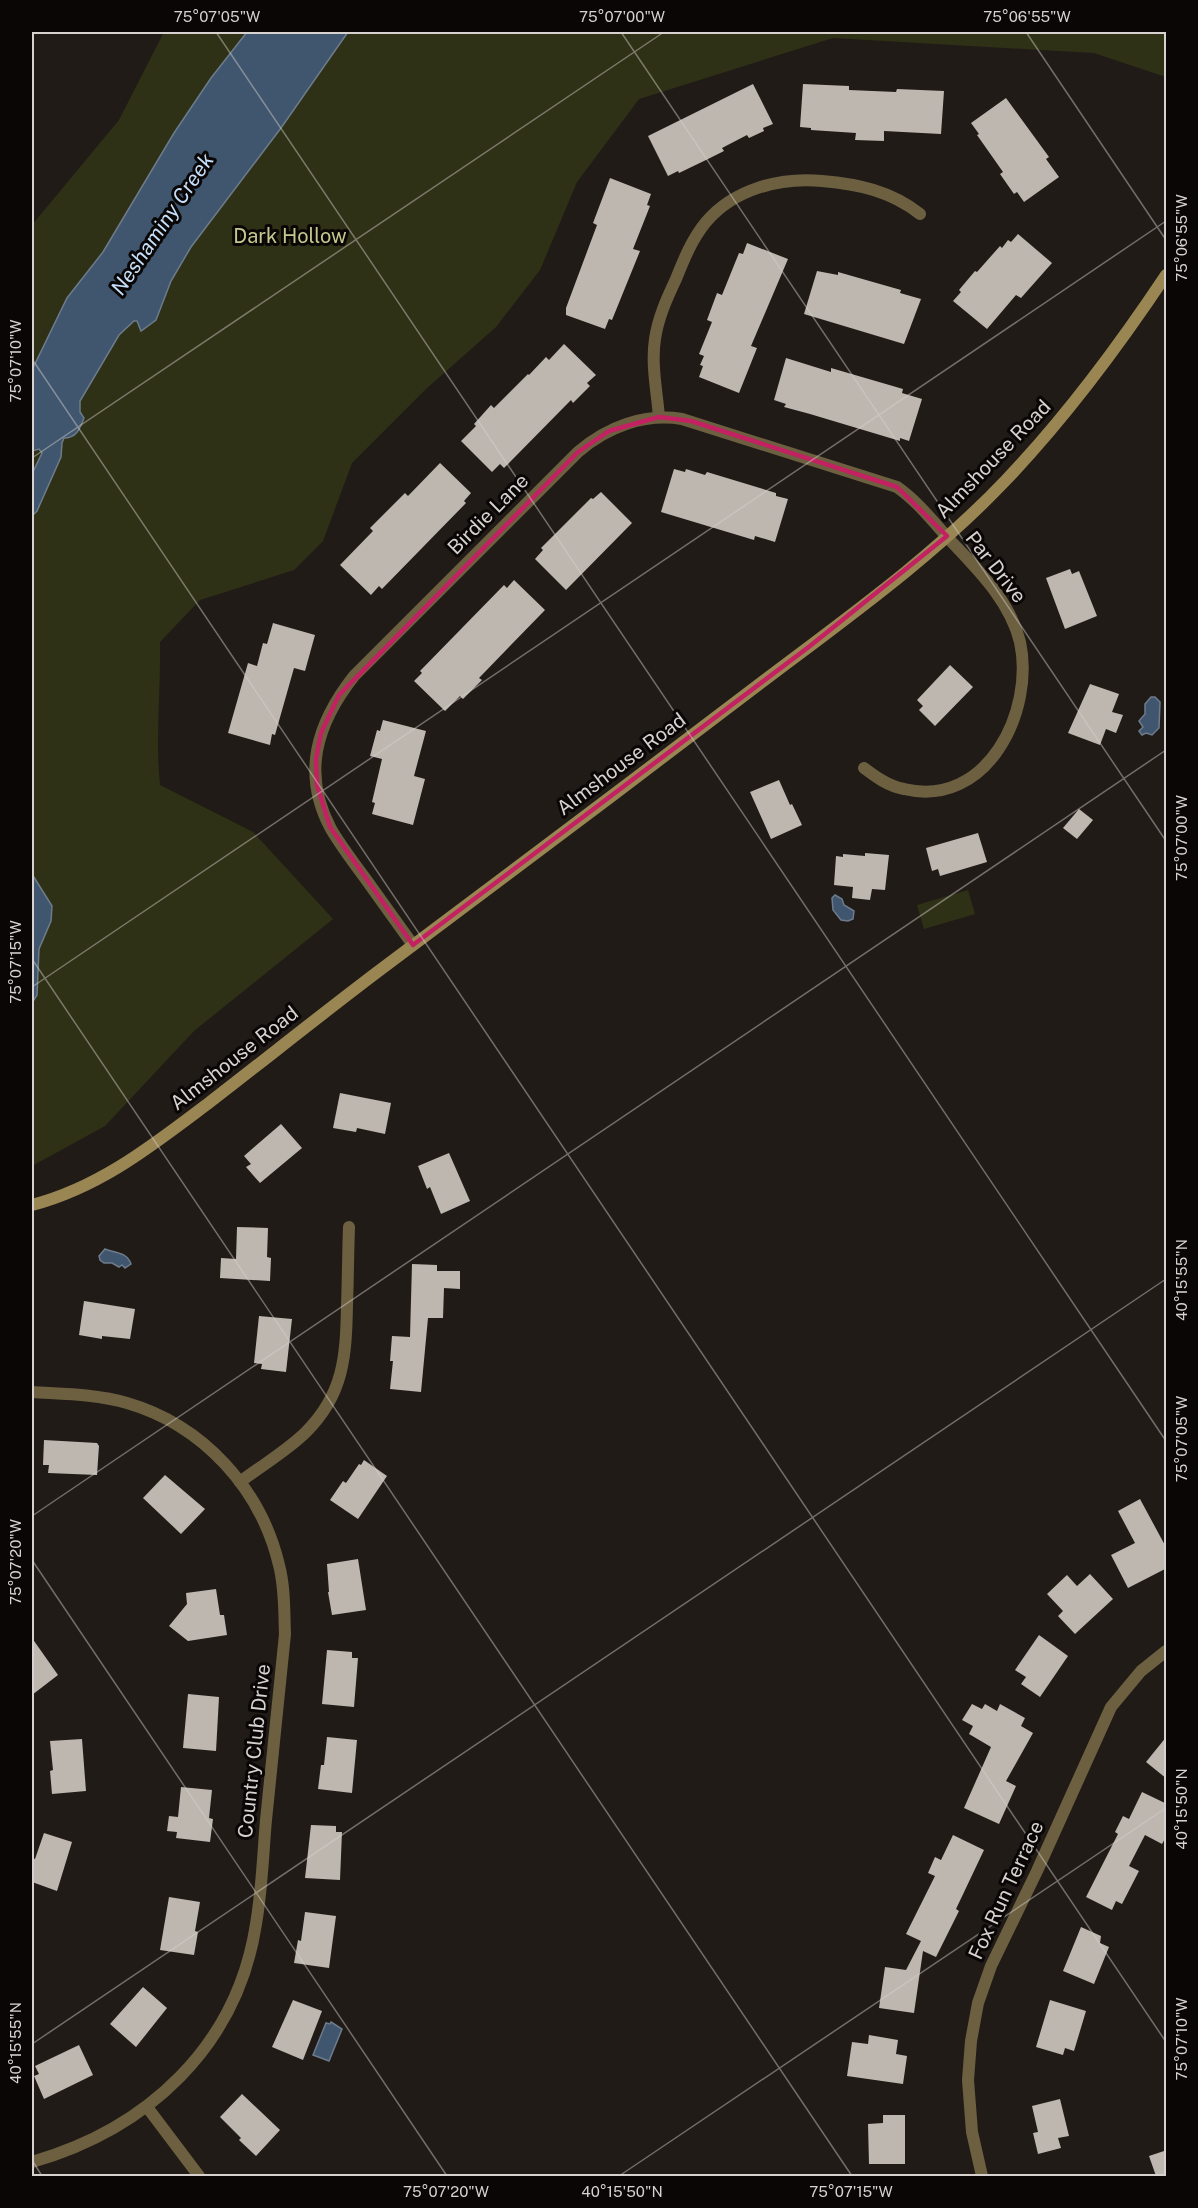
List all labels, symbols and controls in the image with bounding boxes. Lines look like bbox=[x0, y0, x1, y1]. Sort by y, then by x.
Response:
text: 75°07'05"W bbox=[174, 8, 260, 25]
text: 75°07'00"W bbox=[579, 8, 665, 25]
text: 75°06'55"W bbox=[983, 8, 1071, 25]
water label: Neshaminy Creek bbox=[105, 148, 219, 300]
text: 75°06'55"W bbox=[1173, 194, 1190, 282]
park label: Dark Hollow bbox=[233, 224, 347, 248]
text: 75°07'10"W bbox=[7, 319, 24, 403]
street label: Almshouse Road bbox=[930, 395, 1056, 523]
street label: Birdie Lane bbox=[443, 469, 533, 559]
street label: Par Drive bbox=[961, 526, 1031, 608]
street label: Almshouse Road bbox=[552, 708, 690, 820]
text: 75°07'00"W bbox=[1173, 795, 1190, 881]
text: 75°07'15"W bbox=[7, 920, 24, 1004]
street label: Almshouse Road bbox=[165, 1001, 303, 1115]
text: 40°15'55"N bbox=[1173, 1239, 1190, 1321]
text: 75°07'05"W bbox=[1173, 1396, 1190, 1482]
text: 75°07'20"W bbox=[7, 1519, 24, 1605]
street label: Country Club Drive bbox=[233, 1663, 275, 1839]
text: 40°15'50"N bbox=[1173, 1768, 1190, 1850]
street label: Fox Run Terrace bbox=[963, 1817, 1049, 1963]
text: 75°07'10"W bbox=[1173, 1997, 1190, 2081]
text: 40°15'55"N bbox=[7, 2002, 24, 2084]
text: 75°07'20"W bbox=[403, 2183, 489, 2200]
text: 40°15'50"N bbox=[581, 2183, 663, 2200]
text: 75°07'15"W bbox=[809, 2183, 893, 2200]

